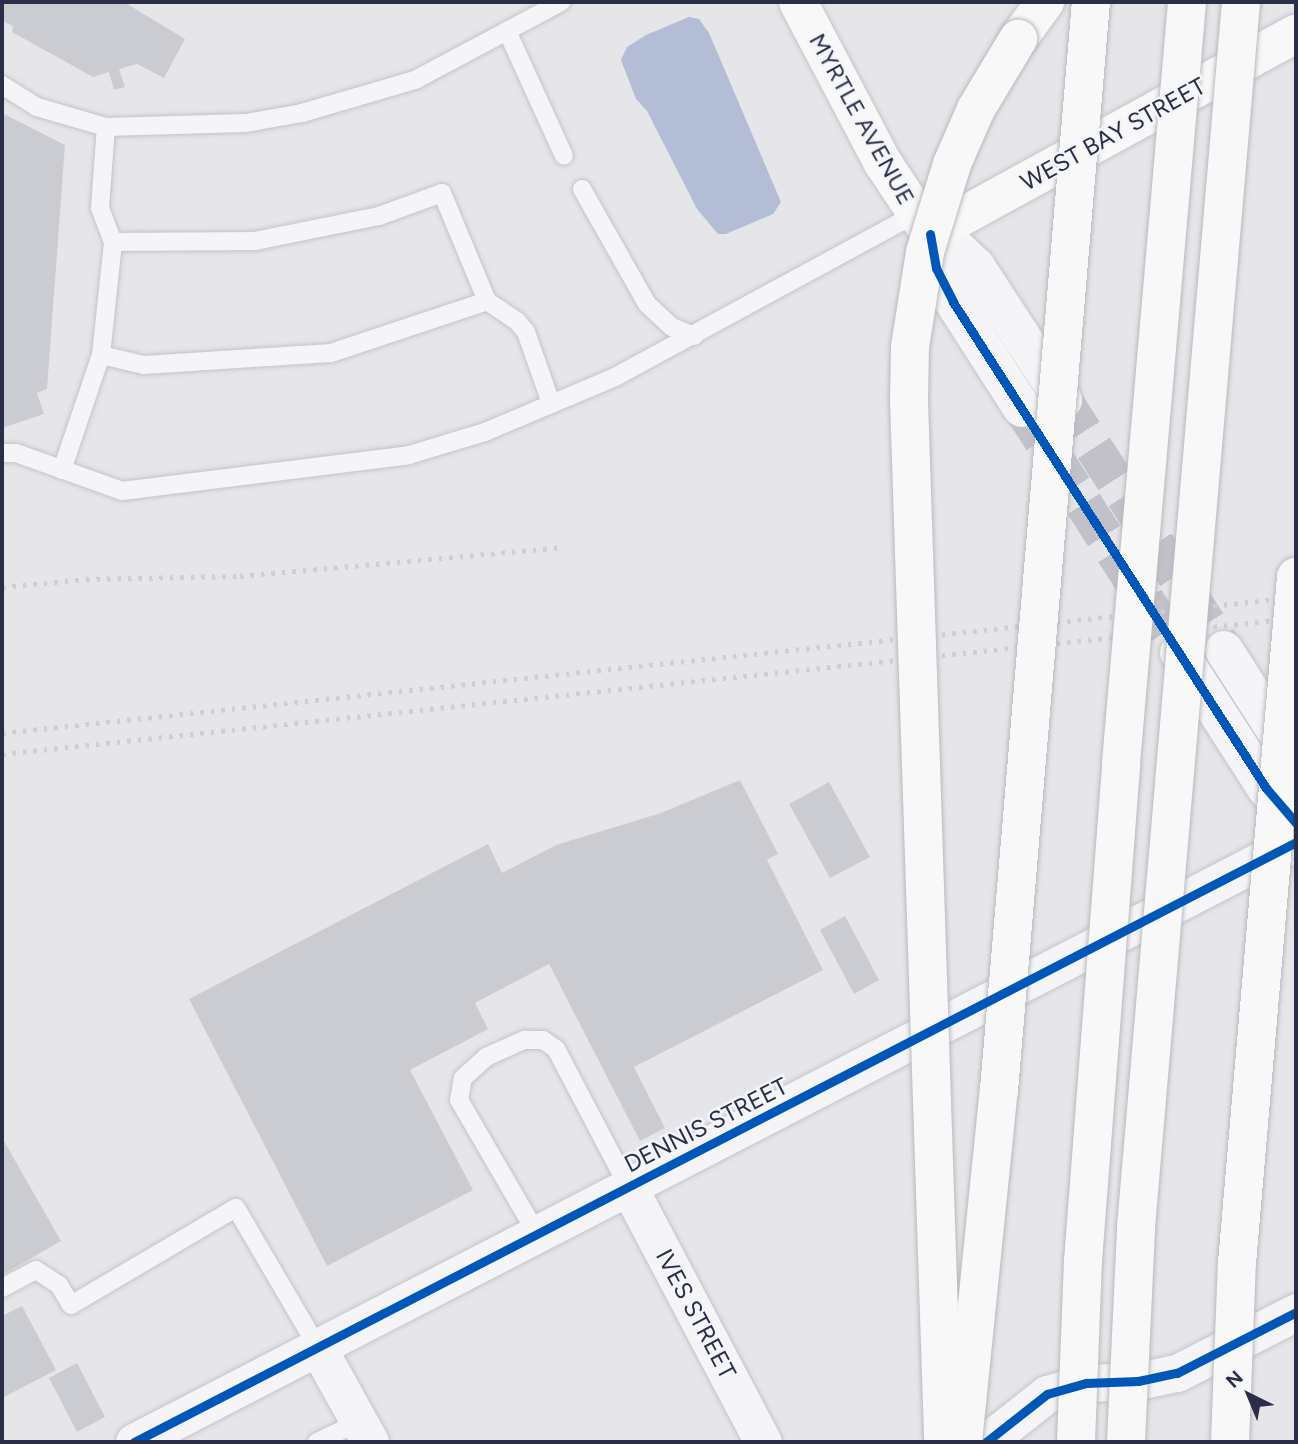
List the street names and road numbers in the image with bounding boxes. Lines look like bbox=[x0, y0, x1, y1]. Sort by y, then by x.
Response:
street label: MYRTLE AVENUE bbox=[803, 28, 921, 210]
street label: WEST BAY STREET bbox=[1016, 71, 1210, 197]
street label: DENNIS STREET bbox=[619, 1071, 793, 1179]
street label: IVES STREET bbox=[650, 1244, 742, 1384]

